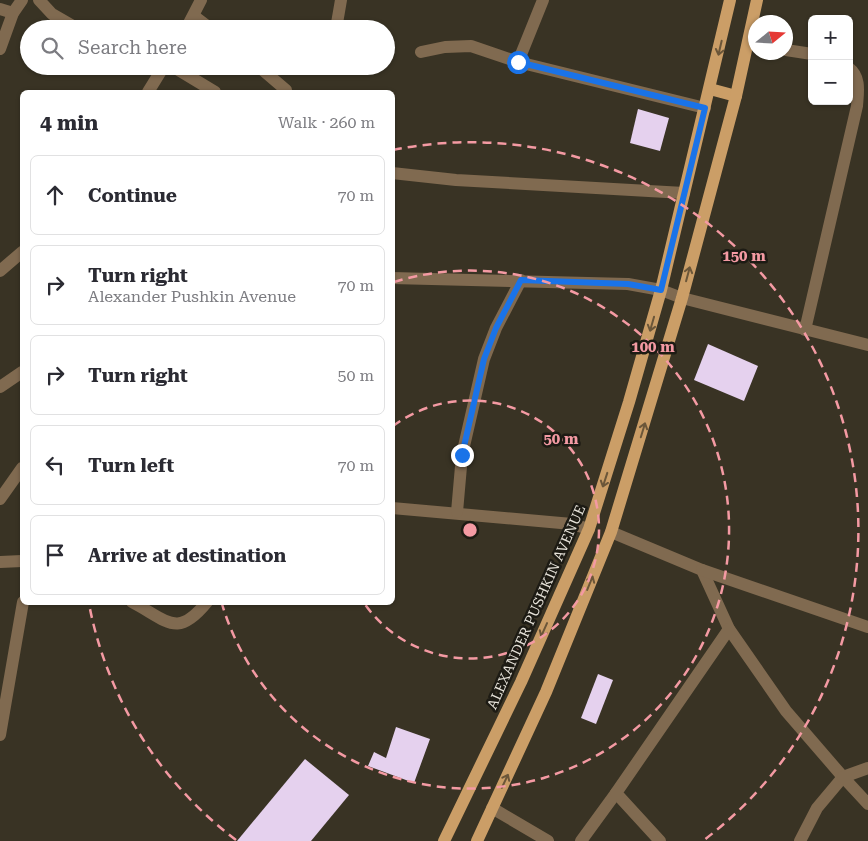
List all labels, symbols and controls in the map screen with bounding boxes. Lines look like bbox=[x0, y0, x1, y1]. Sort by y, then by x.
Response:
north arrow bbox=[748, 15, 793, 60]
map controls bbox=[808, 15, 853, 105]
button: + bbox=[808, 15, 853, 60]
search box bbox=[20, 20, 395, 75]
icon: search bbox=[38, 34, 66, 62]
text: Search here bbox=[78, 36, 187, 59]
one-way arrow bbox=[715, 39, 724, 55]
route start bbox=[507, 51, 530, 74]
button: − bbox=[808, 60, 853, 105]
text: 4 min bbox=[40, 111, 98, 135]
text: Walk · 260 m bbox=[278, 113, 375, 132]
icon: ahead bbox=[41, 181, 69, 209]
text: Continue bbox=[88, 184, 177, 207]
text: 70 m bbox=[337, 186, 374, 205]
text: 150 m bbox=[722, 247, 766, 265]
text: Turn right bbox=[88, 264, 188, 287]
one-way arrow bbox=[684, 266, 694, 282]
icon: right bbox=[41, 271, 69, 299]
text: 70 m bbox=[337, 276, 374, 295]
text: Alexander Pushkin Avenue bbox=[88, 287, 296, 306]
one-way arrow bbox=[646, 316, 656, 332]
text: 100 m bbox=[631, 338, 675, 356]
icon: right bbox=[41, 361, 69, 389]
text: Turn right bbox=[88, 364, 188, 387]
text: 50 m bbox=[337, 366, 374, 385]
one-way arrow bbox=[639, 422, 649, 438]
text: 50 m bbox=[543, 430, 579, 448]
route end bbox=[451, 444, 474, 467]
icon: left bbox=[41, 451, 69, 479]
text: Turn left bbox=[88, 454, 174, 477]
text: 70 m bbox=[337, 456, 374, 475]
one-way arrow bbox=[600, 472, 610, 488]
street label: ALEXANDER PUSHKIN AVENUE bbox=[484, 502, 588, 712]
centre of rings bbox=[461, 521, 479, 539]
icon: arrive bbox=[41, 541, 69, 569]
text: Arrive at destination bbox=[88, 544, 286, 567]
one-way arrow bbox=[586, 576, 595, 591]
one-way arrow bbox=[538, 622, 548, 637]
one-way arrow bbox=[500, 774, 510, 789]

